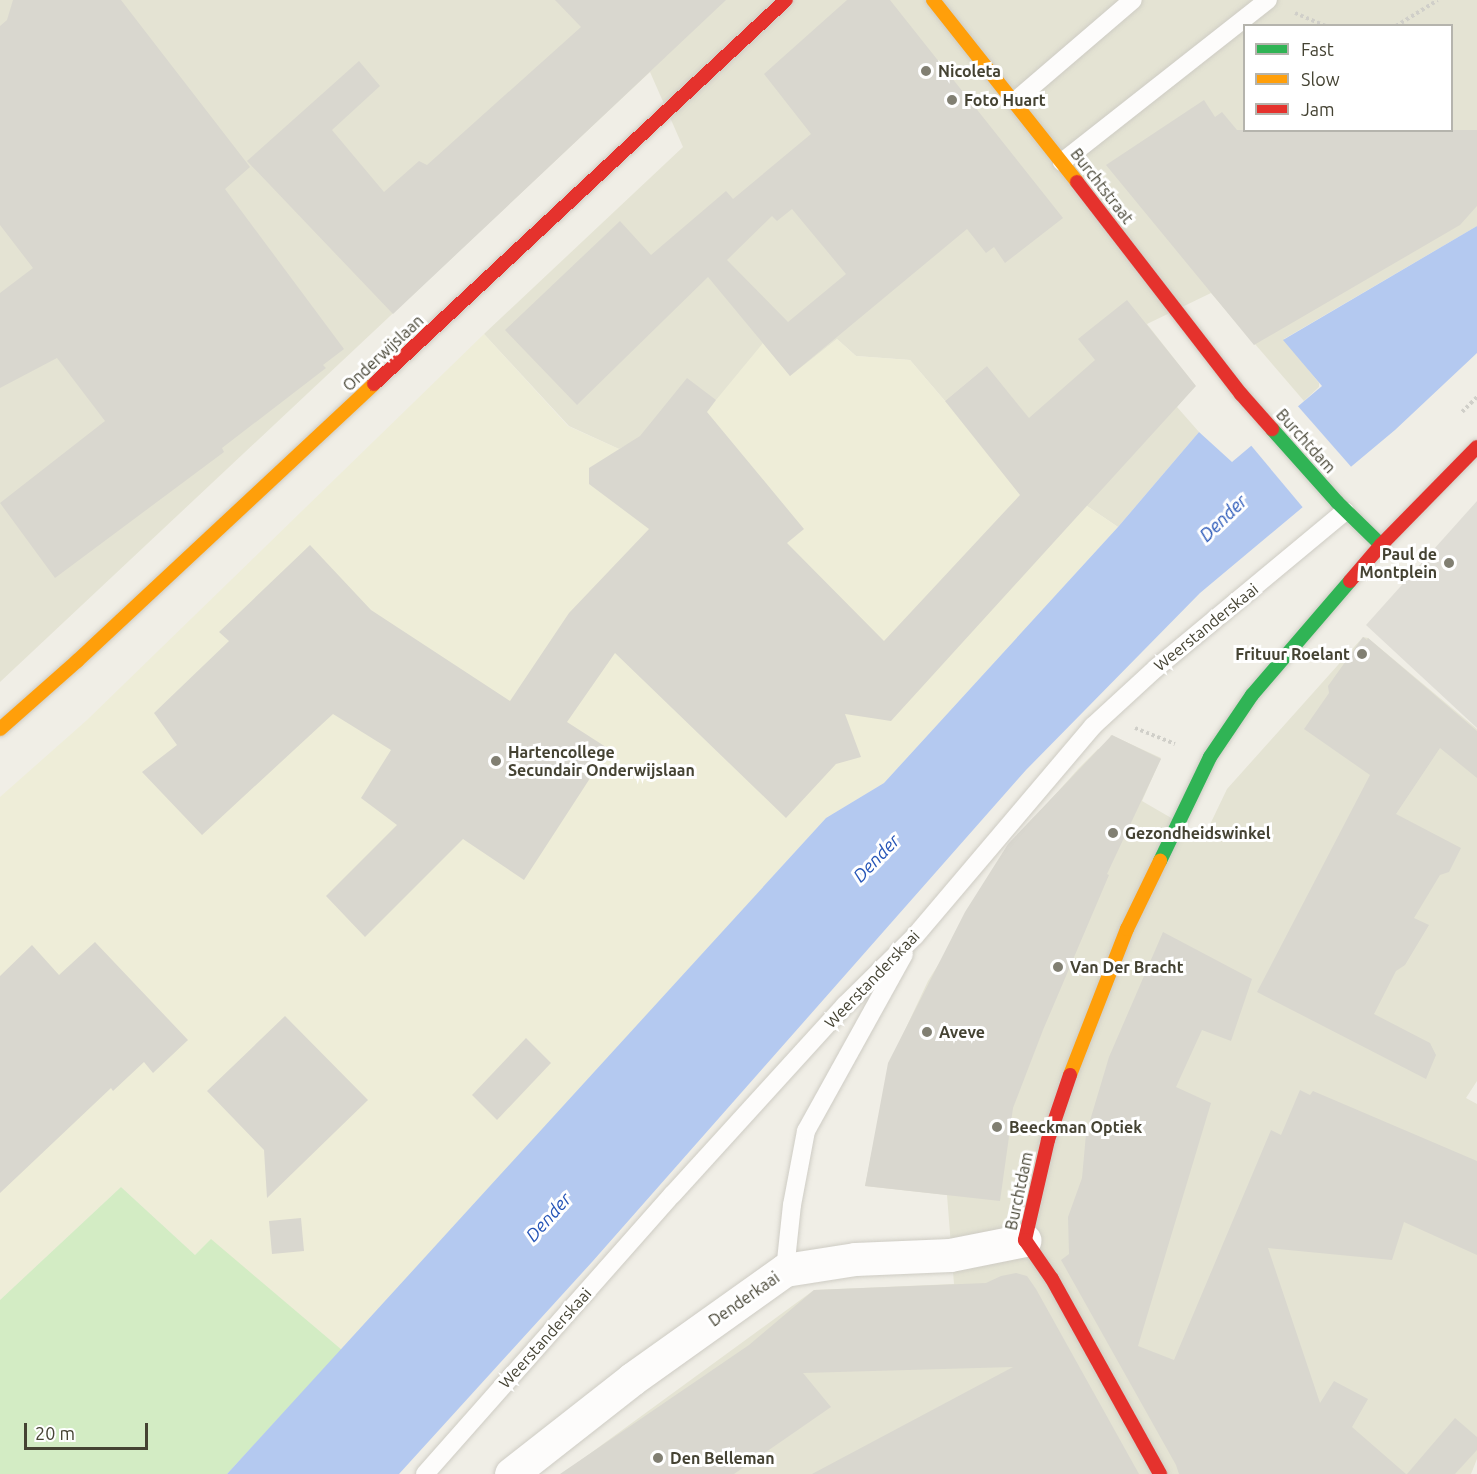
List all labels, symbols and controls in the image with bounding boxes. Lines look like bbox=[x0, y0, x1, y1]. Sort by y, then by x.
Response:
legend bbox=[1243, 24, 1453, 132]
text: Fast bbox=[1301, 39, 1334, 59]
place label: Nicoleta bbox=[938, 61, 1001, 81]
marker: Nicoleta bbox=[919, 64, 933, 78]
text: Slow bbox=[1301, 69, 1340, 89]
place label: Foto Huart bbox=[964, 90, 1046, 110]
marker: Foto Huart bbox=[945, 93, 959, 107]
text: Jam bbox=[1301, 99, 1335, 119]
street label: Burchtstraat bbox=[1067, 145, 1137, 227]
street label: Onderwijslaan bbox=[339, 311, 427, 395]
street label: Burchtdam bbox=[1272, 405, 1340, 477]
water label: Dender bbox=[1195, 490, 1251, 546]
place label: Paul de Montplein bbox=[1359, 544, 1437, 582]
marker: Paul de Montplein bbox=[1442, 556, 1456, 570]
street label: Weerstanderskaai bbox=[1150, 579, 1262, 675]
place label: Frituur Roelant bbox=[1235, 644, 1350, 664]
marker: Frituur Roelant bbox=[1355, 647, 1369, 661]
place label: Hartencollege Secundair Onderwijslaan bbox=[508, 742, 695, 780]
marker: Hartencollege Secundair Onderwijslaan bbox=[489, 754, 503, 768]
place label: Gezondheidswinkel bbox=[1125, 823, 1271, 843]
marker: Gezondheidswinkel bbox=[1106, 826, 1120, 840]
water label: Dender bbox=[848, 830, 904, 886]
street label: Weerstanderskaai bbox=[820, 926, 924, 1032]
place label: Van Der Bracht bbox=[1070, 957, 1184, 977]
marker: Van Der Bracht bbox=[1051, 960, 1065, 974]
place label: Aveve bbox=[939, 1022, 985, 1042]
marker: Aveve bbox=[920, 1025, 934, 1039]
place label: Beeckman Optiek bbox=[1009, 1117, 1142, 1137]
marker: Beeckman Optiek bbox=[990, 1120, 1004, 1134]
street label: Burchtdam bbox=[1001, 1150, 1037, 1232]
water label: Dender bbox=[521, 1188, 575, 1246]
street label: Denderkaai bbox=[705, 1268, 783, 1330]
street label: Weerstanderskaai bbox=[495, 1284, 595, 1392]
scale bar bbox=[27, 1411, 152, 1449]
text: 20 m bbox=[35, 1423, 75, 1443]
place label: Den Belleman bbox=[670, 1448, 775, 1468]
marker: Den Belleman bbox=[651, 1451, 665, 1465]

